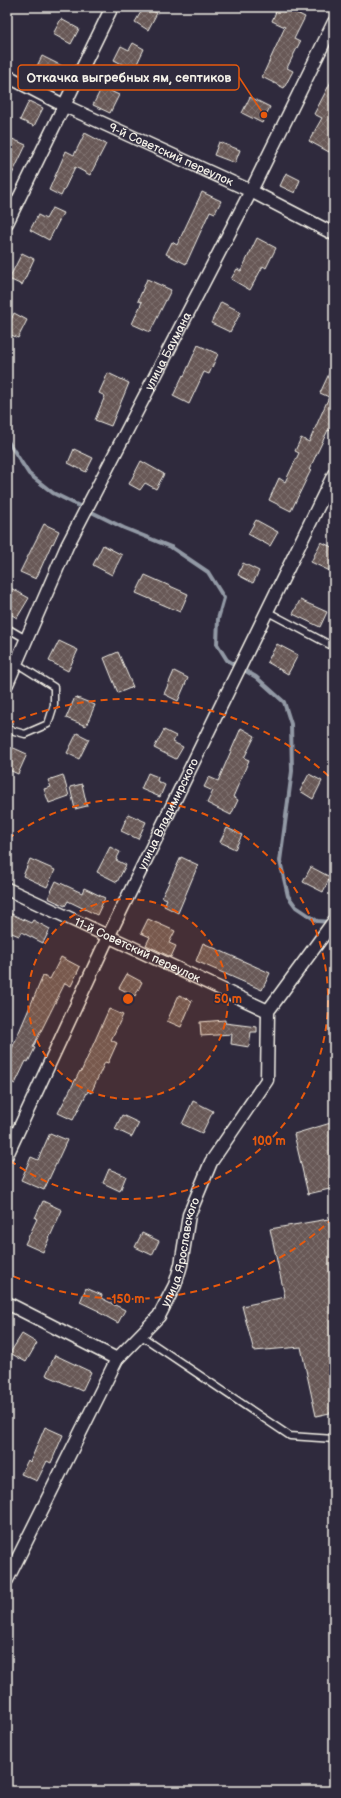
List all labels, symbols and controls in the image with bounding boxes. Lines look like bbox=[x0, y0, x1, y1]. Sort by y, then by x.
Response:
callout: Откачка выгребных ям, септиков bbox=[18, 65, 239, 90]
text: Откачка выгребных ям, септиков bbox=[27, 70, 231, 86]
street label: 9-й Советский переулок bbox=[106, 120, 236, 190]
street label: улица Баумана bbox=[142, 310, 195, 393]
street label: улица Владимирского bbox=[135, 756, 202, 873]
street label: 11-й Советский переулок bbox=[72, 914, 203, 987]
centre of rings bbox=[121, 992, 135, 1006]
text: 50 m bbox=[214, 992, 242, 1007]
text: 100 m bbox=[252, 1134, 286, 1149]
street label: улица Ярославского bbox=[158, 1196, 203, 1309]
text: 150 m bbox=[112, 1292, 144, 1307]

